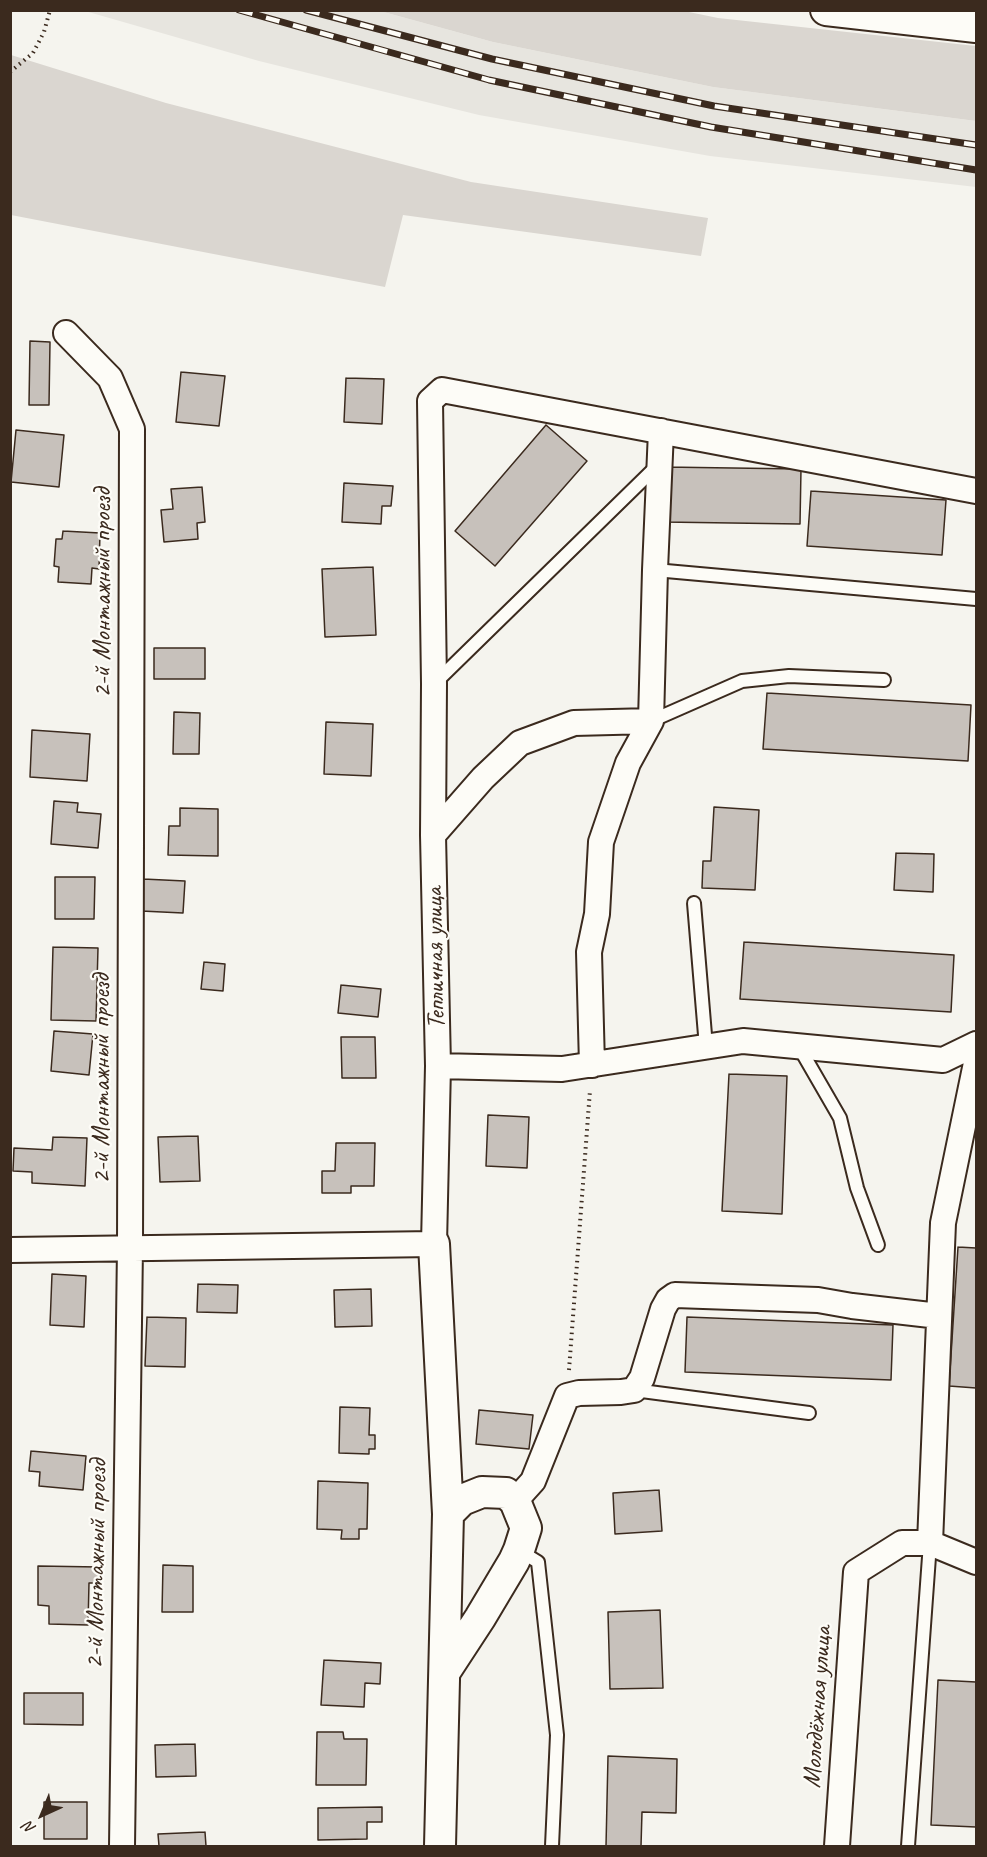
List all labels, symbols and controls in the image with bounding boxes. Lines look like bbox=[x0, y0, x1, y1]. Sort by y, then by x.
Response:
street label: 2-й Монтажный проезд bbox=[87, 488, 119, 698]
street label: Тепличная улица bbox=[419, 887, 453, 1029]
street label: 2-й Монтажный проезд bbox=[86, 974, 118, 1184]
street label: 2-й Монтажный проезд bbox=[80, 1459, 114, 1669]
street label: Молодёжная улица bbox=[797, 1625, 839, 1789]
north arrow bbox=[12, 1785, 72, 1845]
text: N bbox=[19, 1817, 40, 1839]

